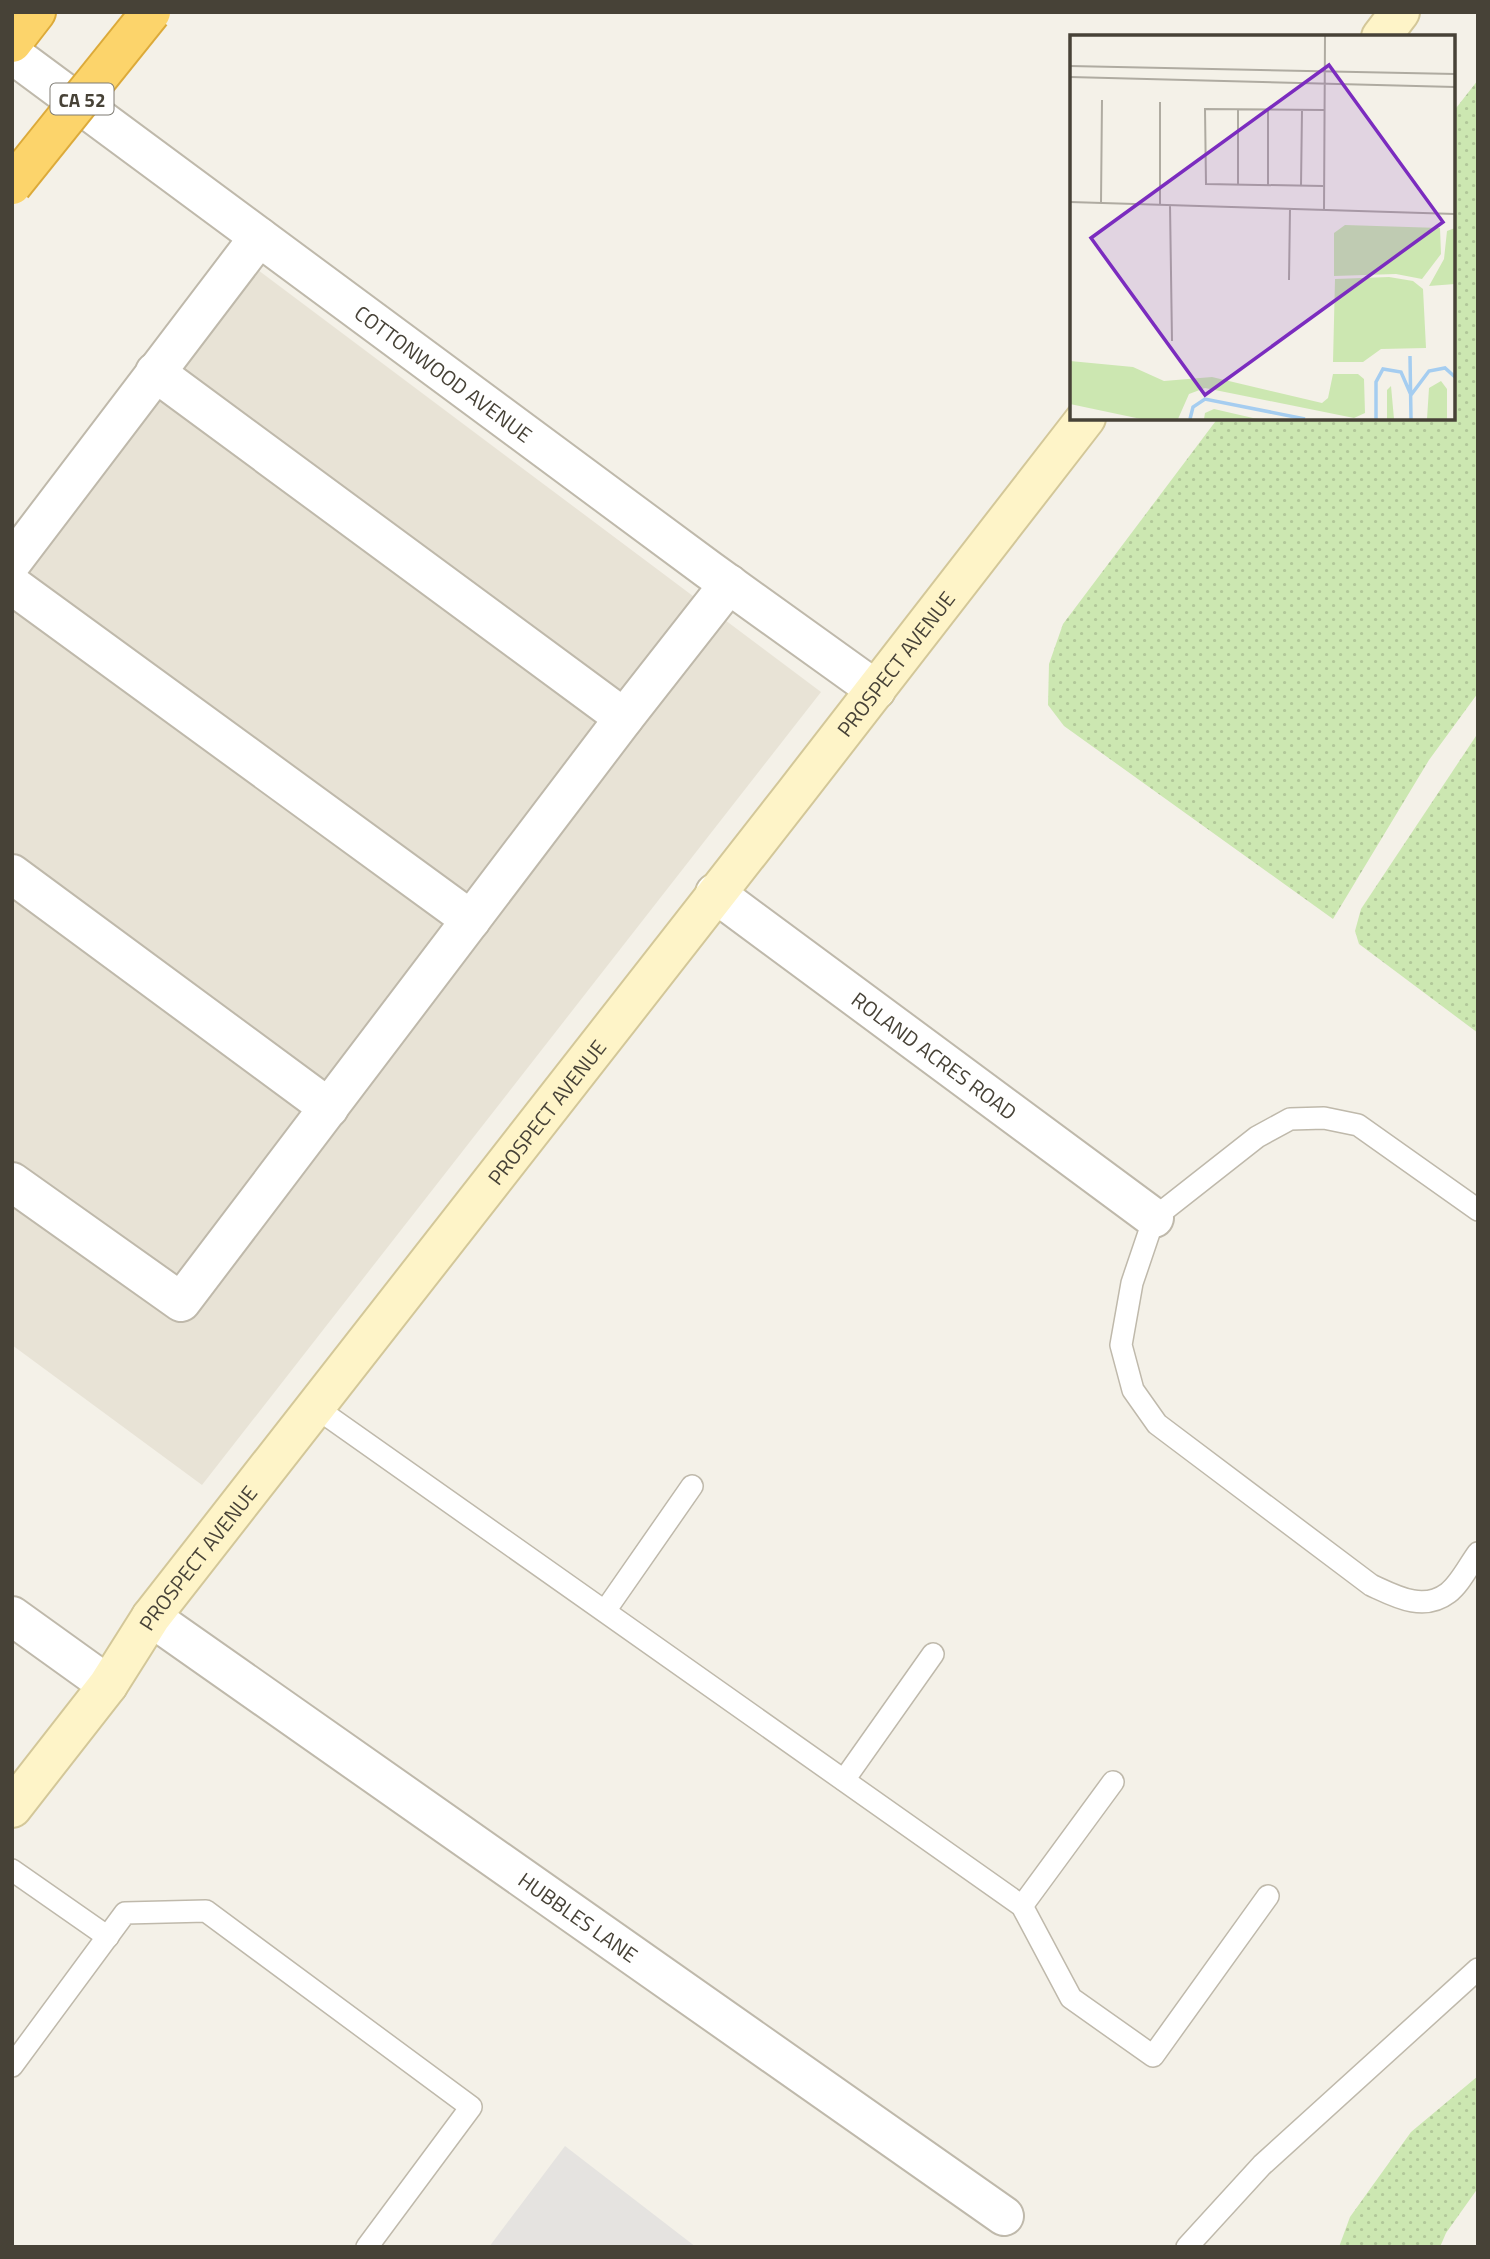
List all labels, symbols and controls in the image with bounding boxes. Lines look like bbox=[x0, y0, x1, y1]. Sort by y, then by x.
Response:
inset map bbox=[1070, 35, 1455, 420]
road number: CA 52 bbox=[50, 83, 114, 114]
street label: COTTONWOOD AVENUE bbox=[348, 297, 539, 450]
street label: PROSPECT AVENUE bbox=[829, 584, 962, 743]
street label: ROLAND ACRES ROAD bbox=[845, 983, 1024, 1127]
street label: PROSPECT AVENUE bbox=[480, 1033, 614, 1192]
street label: PROSPECT AVENUE bbox=[131, 1478, 265, 1636]
street label: HUBBLES LANE bbox=[512, 1864, 645, 1970]

